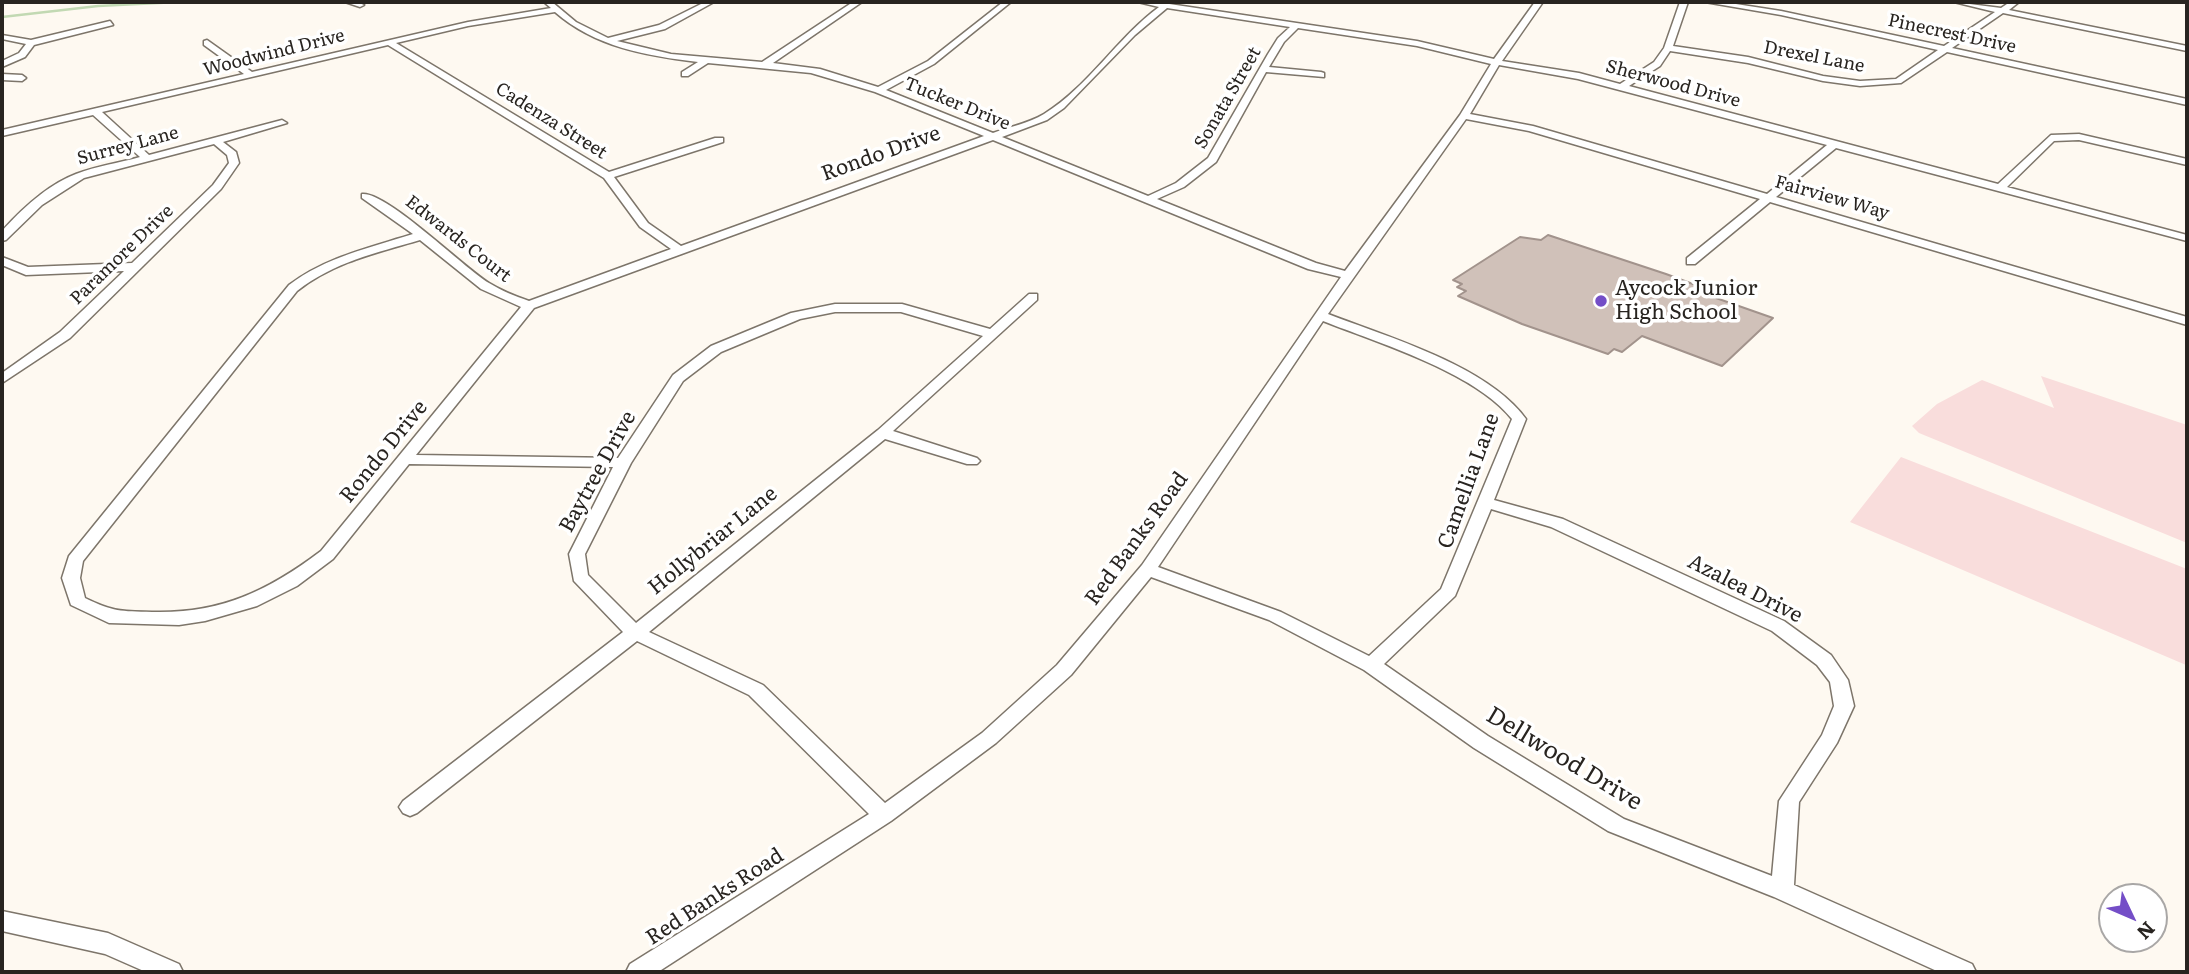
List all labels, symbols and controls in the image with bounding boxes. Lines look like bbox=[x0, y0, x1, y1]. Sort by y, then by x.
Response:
street label: Pinecrest Drive bbox=[1886, 10, 2018, 58]
street label: Woodwind Drive bbox=[201, 25, 347, 81]
street label: Drexel Lane bbox=[1762, 37, 1866, 77]
street label: Sonata Street bbox=[1190, 43, 1266, 153]
street label: Sherwood Drive bbox=[1603, 56, 1743, 112]
street label: Tucker Drive bbox=[901, 73, 1013, 135]
street label: Cadenza Street bbox=[491, 78, 611, 164]
street label: Rondo Drive bbox=[818, 121, 944, 187]
street label: Surrey Lane bbox=[75, 122, 181, 170]
street label: Fairview Way bbox=[1772, 171, 1892, 225]
street label: Edwards Court bbox=[401, 191, 515, 287]
street label: Paramore Drive bbox=[66, 200, 178, 310]
place label: Aycock Junior High School bbox=[1615, 276, 1757, 326]
marker: Aycock Junior High School bbox=[1593, 293, 1609, 309]
street label: Rondo Drive bbox=[335, 396, 433, 508]
street label: Baytree Drive bbox=[554, 407, 642, 537]
street label: Camellia Lane bbox=[1433, 410, 1505, 552]
street label: Red Banks Road bbox=[1080, 467, 1194, 611]
street label: Hollybriar Lane bbox=[644, 481, 782, 601]
street label: Azalea Drive bbox=[1683, 549, 1807, 629]
street label: Dellwood Drive bbox=[1481, 701, 1647, 817]
street label: Red Banks Road bbox=[642, 843, 788, 951]
north arrow bbox=[2098, 883, 2168, 953]
text: N bbox=[2131, 916, 2162, 947]

